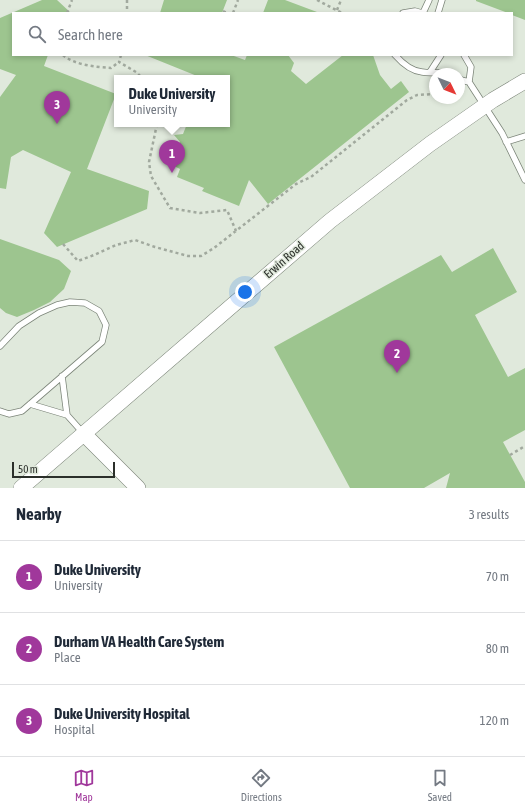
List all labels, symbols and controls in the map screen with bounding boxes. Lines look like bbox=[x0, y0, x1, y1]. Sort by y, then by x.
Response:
search box bbox=[12, 12, 513, 56]
icon: search bbox=[26, 23, 48, 45]
text: Search here bbox=[58, 26, 123, 43]
north arrow bbox=[429, 68, 465, 104]
popup bbox=[114, 75, 230, 127]
text: Duke University bbox=[129, 85, 215, 102]
pin: 3 bbox=[44, 91, 70, 124]
text: University bbox=[129, 102, 177, 117]
pin: 1 bbox=[159, 140, 185, 173]
street label: Erwin Road bbox=[261, 239, 307, 281]
your location bbox=[235, 282, 255, 302]
pin: 2 bbox=[384, 340, 410, 373]
scale bar bbox=[12, 460, 115, 479]
text: 50 m bbox=[18, 463, 38, 475]
text: Nearby bbox=[16, 504, 62, 524]
text: 3 results bbox=[469, 507, 509, 522]
text: Duke University bbox=[54, 561, 141, 578]
text: 1 bbox=[26, 569, 32, 584]
text: 70 m bbox=[486, 569, 509, 584]
text: University bbox=[54, 578, 103, 593]
text: Durham VA Health Care System bbox=[54, 633, 224, 650]
text: 2 bbox=[26, 641, 32, 656]
text: 80 m bbox=[486, 641, 509, 656]
text: Place bbox=[54, 650, 81, 665]
text: Duke University Hospital bbox=[54, 705, 190, 722]
text: 3 bbox=[26, 713, 32, 728]
text: 120 m bbox=[480, 713, 509, 728]
text: Hospital bbox=[54, 722, 95, 737]
tab: Map bbox=[73, 767, 95, 803]
tab: Directions bbox=[241, 767, 282, 803]
tab: Saved bbox=[428, 767, 452, 803]

